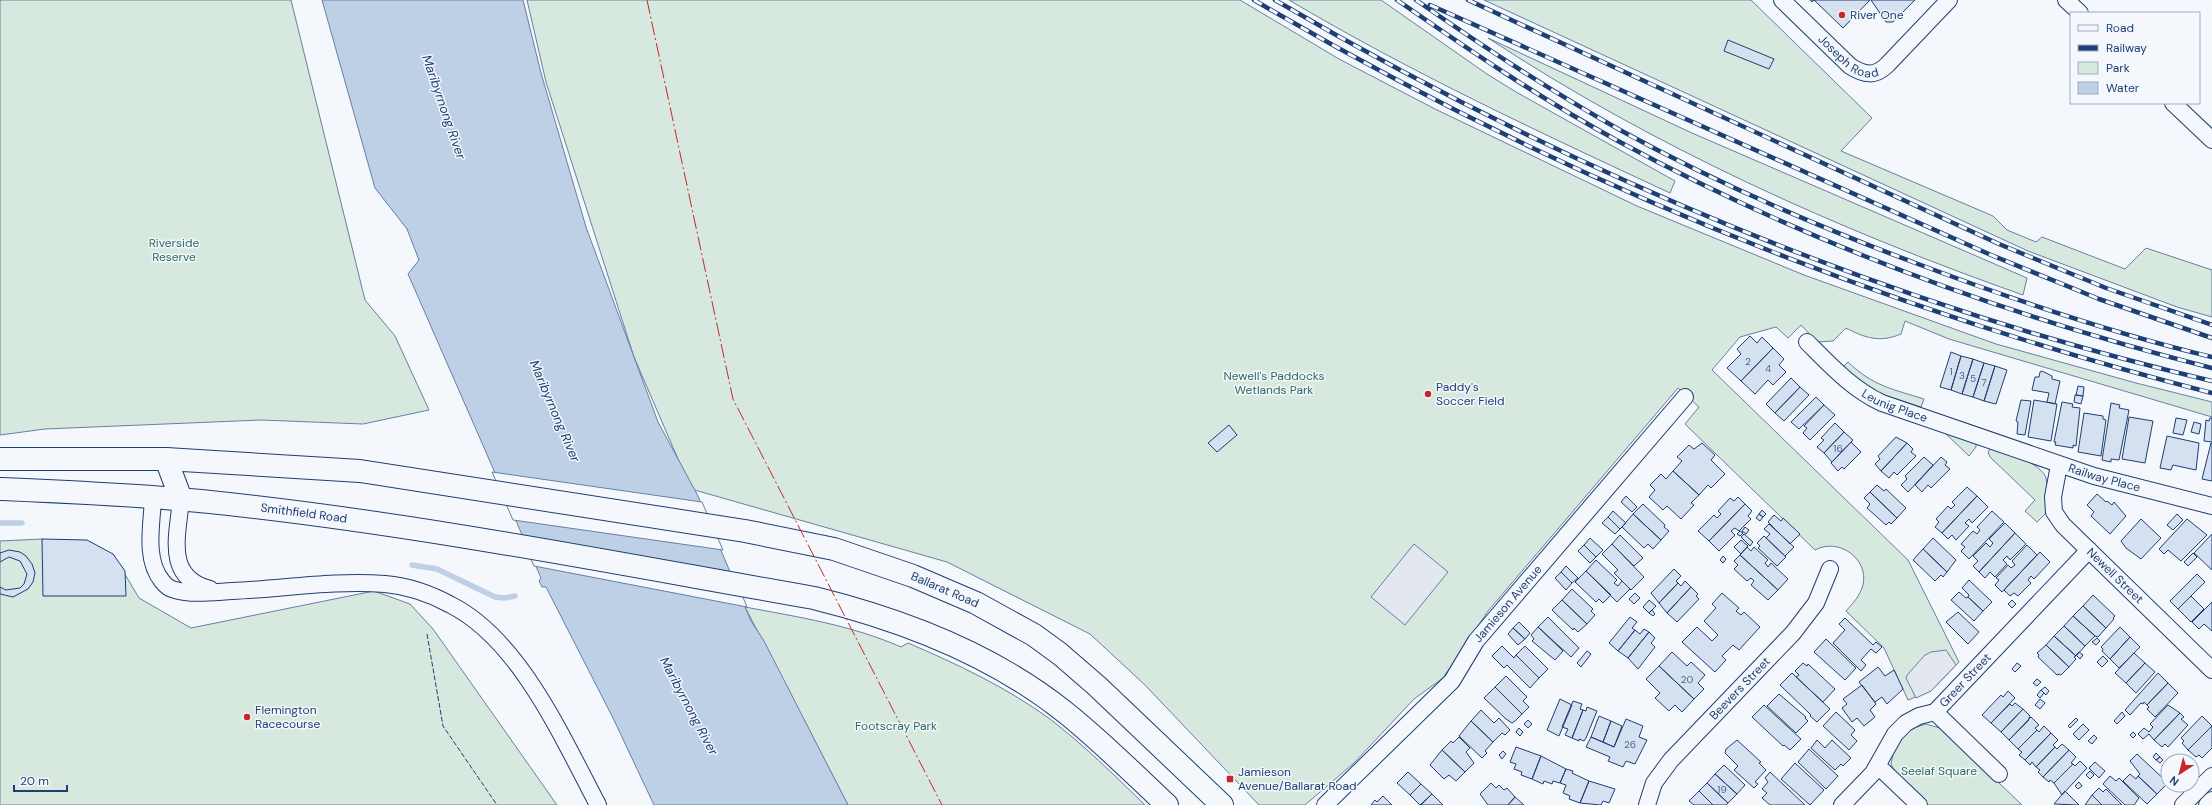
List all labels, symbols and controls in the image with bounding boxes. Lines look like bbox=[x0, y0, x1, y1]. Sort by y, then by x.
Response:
place label: River One bbox=[1850, 7, 1904, 23]
marker: River One bbox=[1837, 10, 1847, 20]
legend bbox=[2070, 12, 2200, 104]
text: Road bbox=[2106, 20, 2134, 36]
street label: Joseph Road bbox=[1815, 31, 1880, 82]
text: Railway bbox=[2106, 40, 2147, 56]
water label: Maribyrnong River bbox=[418, 53, 470, 162]
text: Park bbox=[2106, 60, 2130, 76]
text: Water bbox=[2106, 80, 2140, 96]
park label: Riverside Reserve bbox=[149, 235, 199, 265]
house number: 2 bbox=[1745, 355, 1751, 368]
water label: Maribyrnong River bbox=[526, 357, 585, 466]
house number: 4 bbox=[1765, 362, 1771, 375]
house number: 1 bbox=[1949, 365, 1953, 378]
park label: Newell's Paddocks Wetlands Park bbox=[1223, 368, 1325, 398]
house number: 3 bbox=[1959, 369, 1965, 382]
house number: 5 bbox=[1970, 372, 1976, 385]
house number: 7 bbox=[1981, 376, 1987, 389]
place label: Paddy's Soccer Field bbox=[1436, 379, 1505, 409]
street label: Leunig Place bbox=[1859, 386, 1930, 426]
marker: Paddy's Soccer Field bbox=[1423, 389, 1433, 399]
house number: 16 bbox=[1833, 442, 1843, 455]
street label: Railway Place bbox=[2066, 460, 2142, 496]
street label: Smithfield Road bbox=[260, 500, 348, 527]
street label: Newell Street bbox=[2083, 544, 2147, 607]
street label: Jamieson Avenue bbox=[1470, 562, 1546, 646]
street label: Ballarat Road bbox=[908, 568, 981, 611]
street label: Greer Street bbox=[1936, 650, 1995, 711]
street label: Beevers Street bbox=[1706, 653, 1774, 723]
water label: Maribyrnong River bbox=[656, 654, 723, 759]
house number: 20 bbox=[1681, 673, 1693, 686]
place label: Flemington Racecourse bbox=[255, 702, 320, 732]
marker: Flemington Racecourse bbox=[242, 712, 252, 722]
park label: Footscray Park bbox=[855, 718, 937, 734]
house number: 26 bbox=[1624, 738, 1636, 751]
north arrow bbox=[2160, 753, 2200, 793]
park label: Seelaf Square bbox=[1901, 763, 1977, 779]
place label: Jamieson Avenue/Ballarat Road bbox=[1238, 764, 1356, 794]
scale bar bbox=[14, 767, 67, 793]
text: 20 m bbox=[20, 773, 49, 789]
text: N bbox=[2167, 773, 2181, 789]
marker: Jamieson Avenue/Ballarat Road bbox=[1225, 774, 1235, 784]
house number: 19 bbox=[1717, 783, 1727, 796]

